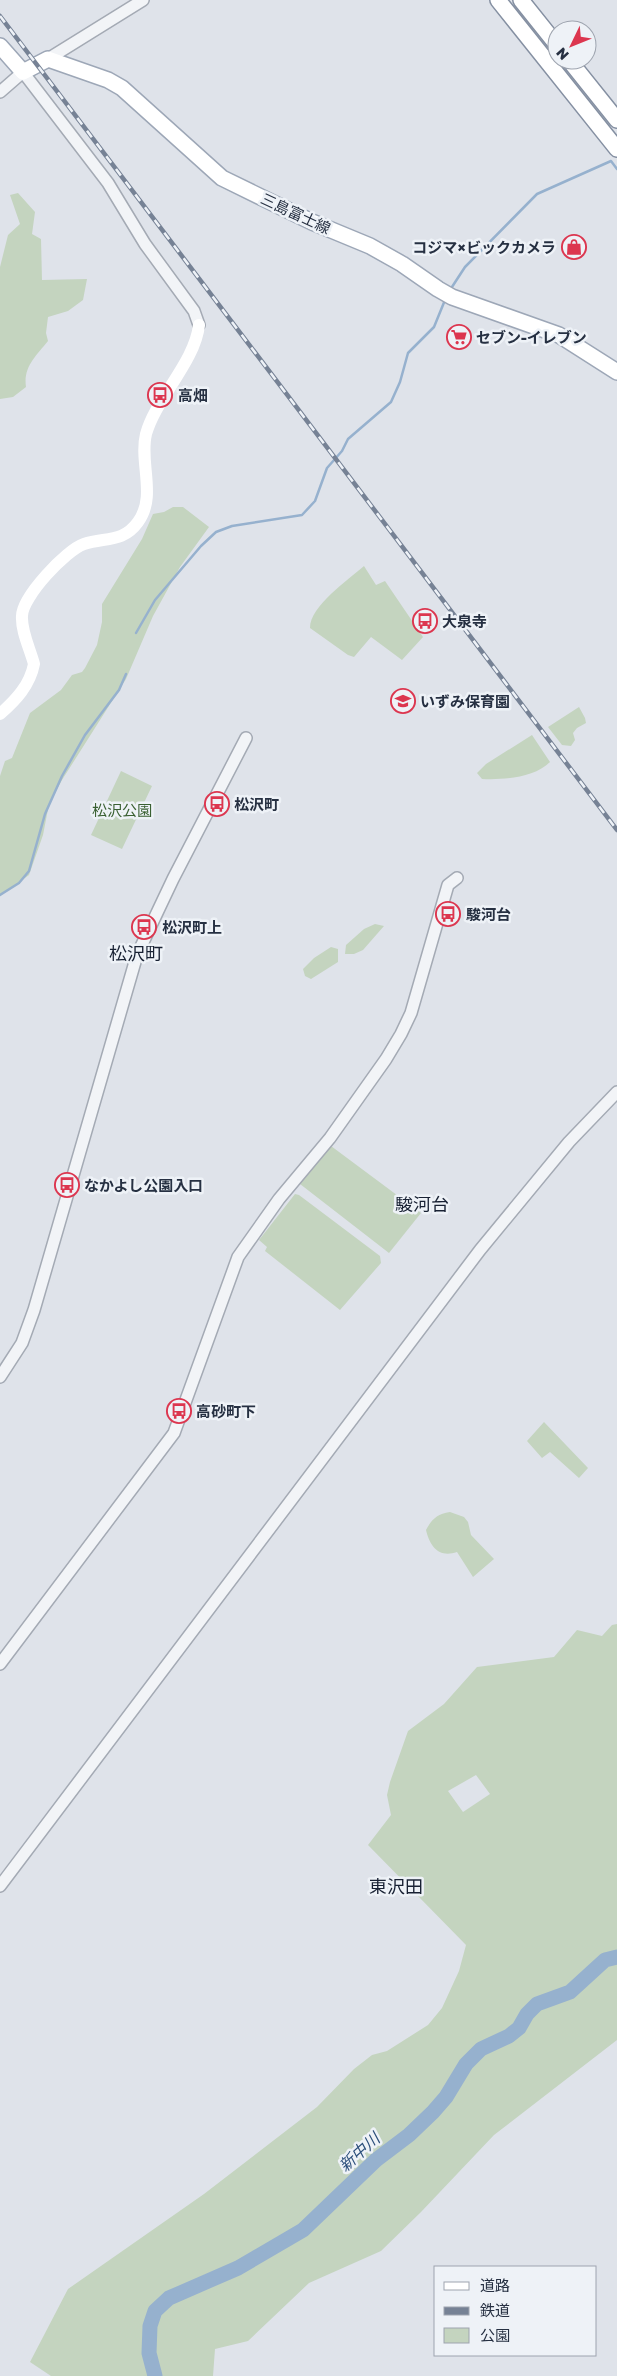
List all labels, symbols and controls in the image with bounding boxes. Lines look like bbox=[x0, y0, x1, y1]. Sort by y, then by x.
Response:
north arrow bbox=[547, 20, 597, 70]
text: N bbox=[552, 45, 572, 64]
street label: 三島富士線 bbox=[258, 189, 334, 237]
shop icon: コジマ×ビックカメラ bbox=[561, 234, 587, 260]
place label: コジマ×ビックカメラ bbox=[412, 238, 556, 256]
supermarket icon: セブン-イレブン bbox=[446, 324, 472, 350]
place label: セブン-イレブン bbox=[476, 328, 587, 346]
bus stop icon: 高畑 bbox=[147, 382, 173, 408]
place label: 高畑 bbox=[178, 386, 208, 404]
bus stop icon: 大泉寺 bbox=[412, 608, 438, 634]
place label: 大泉寺 bbox=[442, 612, 487, 630]
school or university icon: いずみ保育園 bbox=[390, 688, 416, 714]
place label: いずみ保育園 bbox=[420, 692, 510, 710]
bus stop icon: 松沢町 bbox=[204, 791, 230, 817]
place label: 松沢町 bbox=[234, 795, 279, 813]
park label: 松沢公園 bbox=[92, 801, 152, 819]
bus stop icon: 駿河台 bbox=[435, 901, 461, 927]
place label: 駿河台 bbox=[466, 905, 511, 923]
bus stop icon: 松沢町上 bbox=[131, 914, 157, 940]
place label: 松沢町上 bbox=[162, 918, 222, 936]
district label: 松沢町 bbox=[109, 942, 163, 964]
bus stop icon: なかよし公園入口 bbox=[54, 1172, 80, 1198]
place label: なかよし公園入口 bbox=[84, 1176, 203, 1194]
district label: 駿河台 bbox=[395, 1193, 449, 1215]
bus stop icon: 高砂町下 bbox=[166, 1398, 192, 1424]
place label: 高砂町下 bbox=[196, 1402, 256, 1420]
district label: 東沢田 bbox=[369, 1875, 423, 1897]
water label: 新中川 bbox=[334, 2127, 385, 2175]
legend bbox=[434, 2266, 597, 2356]
text: 道路 bbox=[480, 2276, 510, 2294]
text: 鉄道 bbox=[480, 2301, 510, 2319]
text: 公園 bbox=[480, 2326, 510, 2344]

